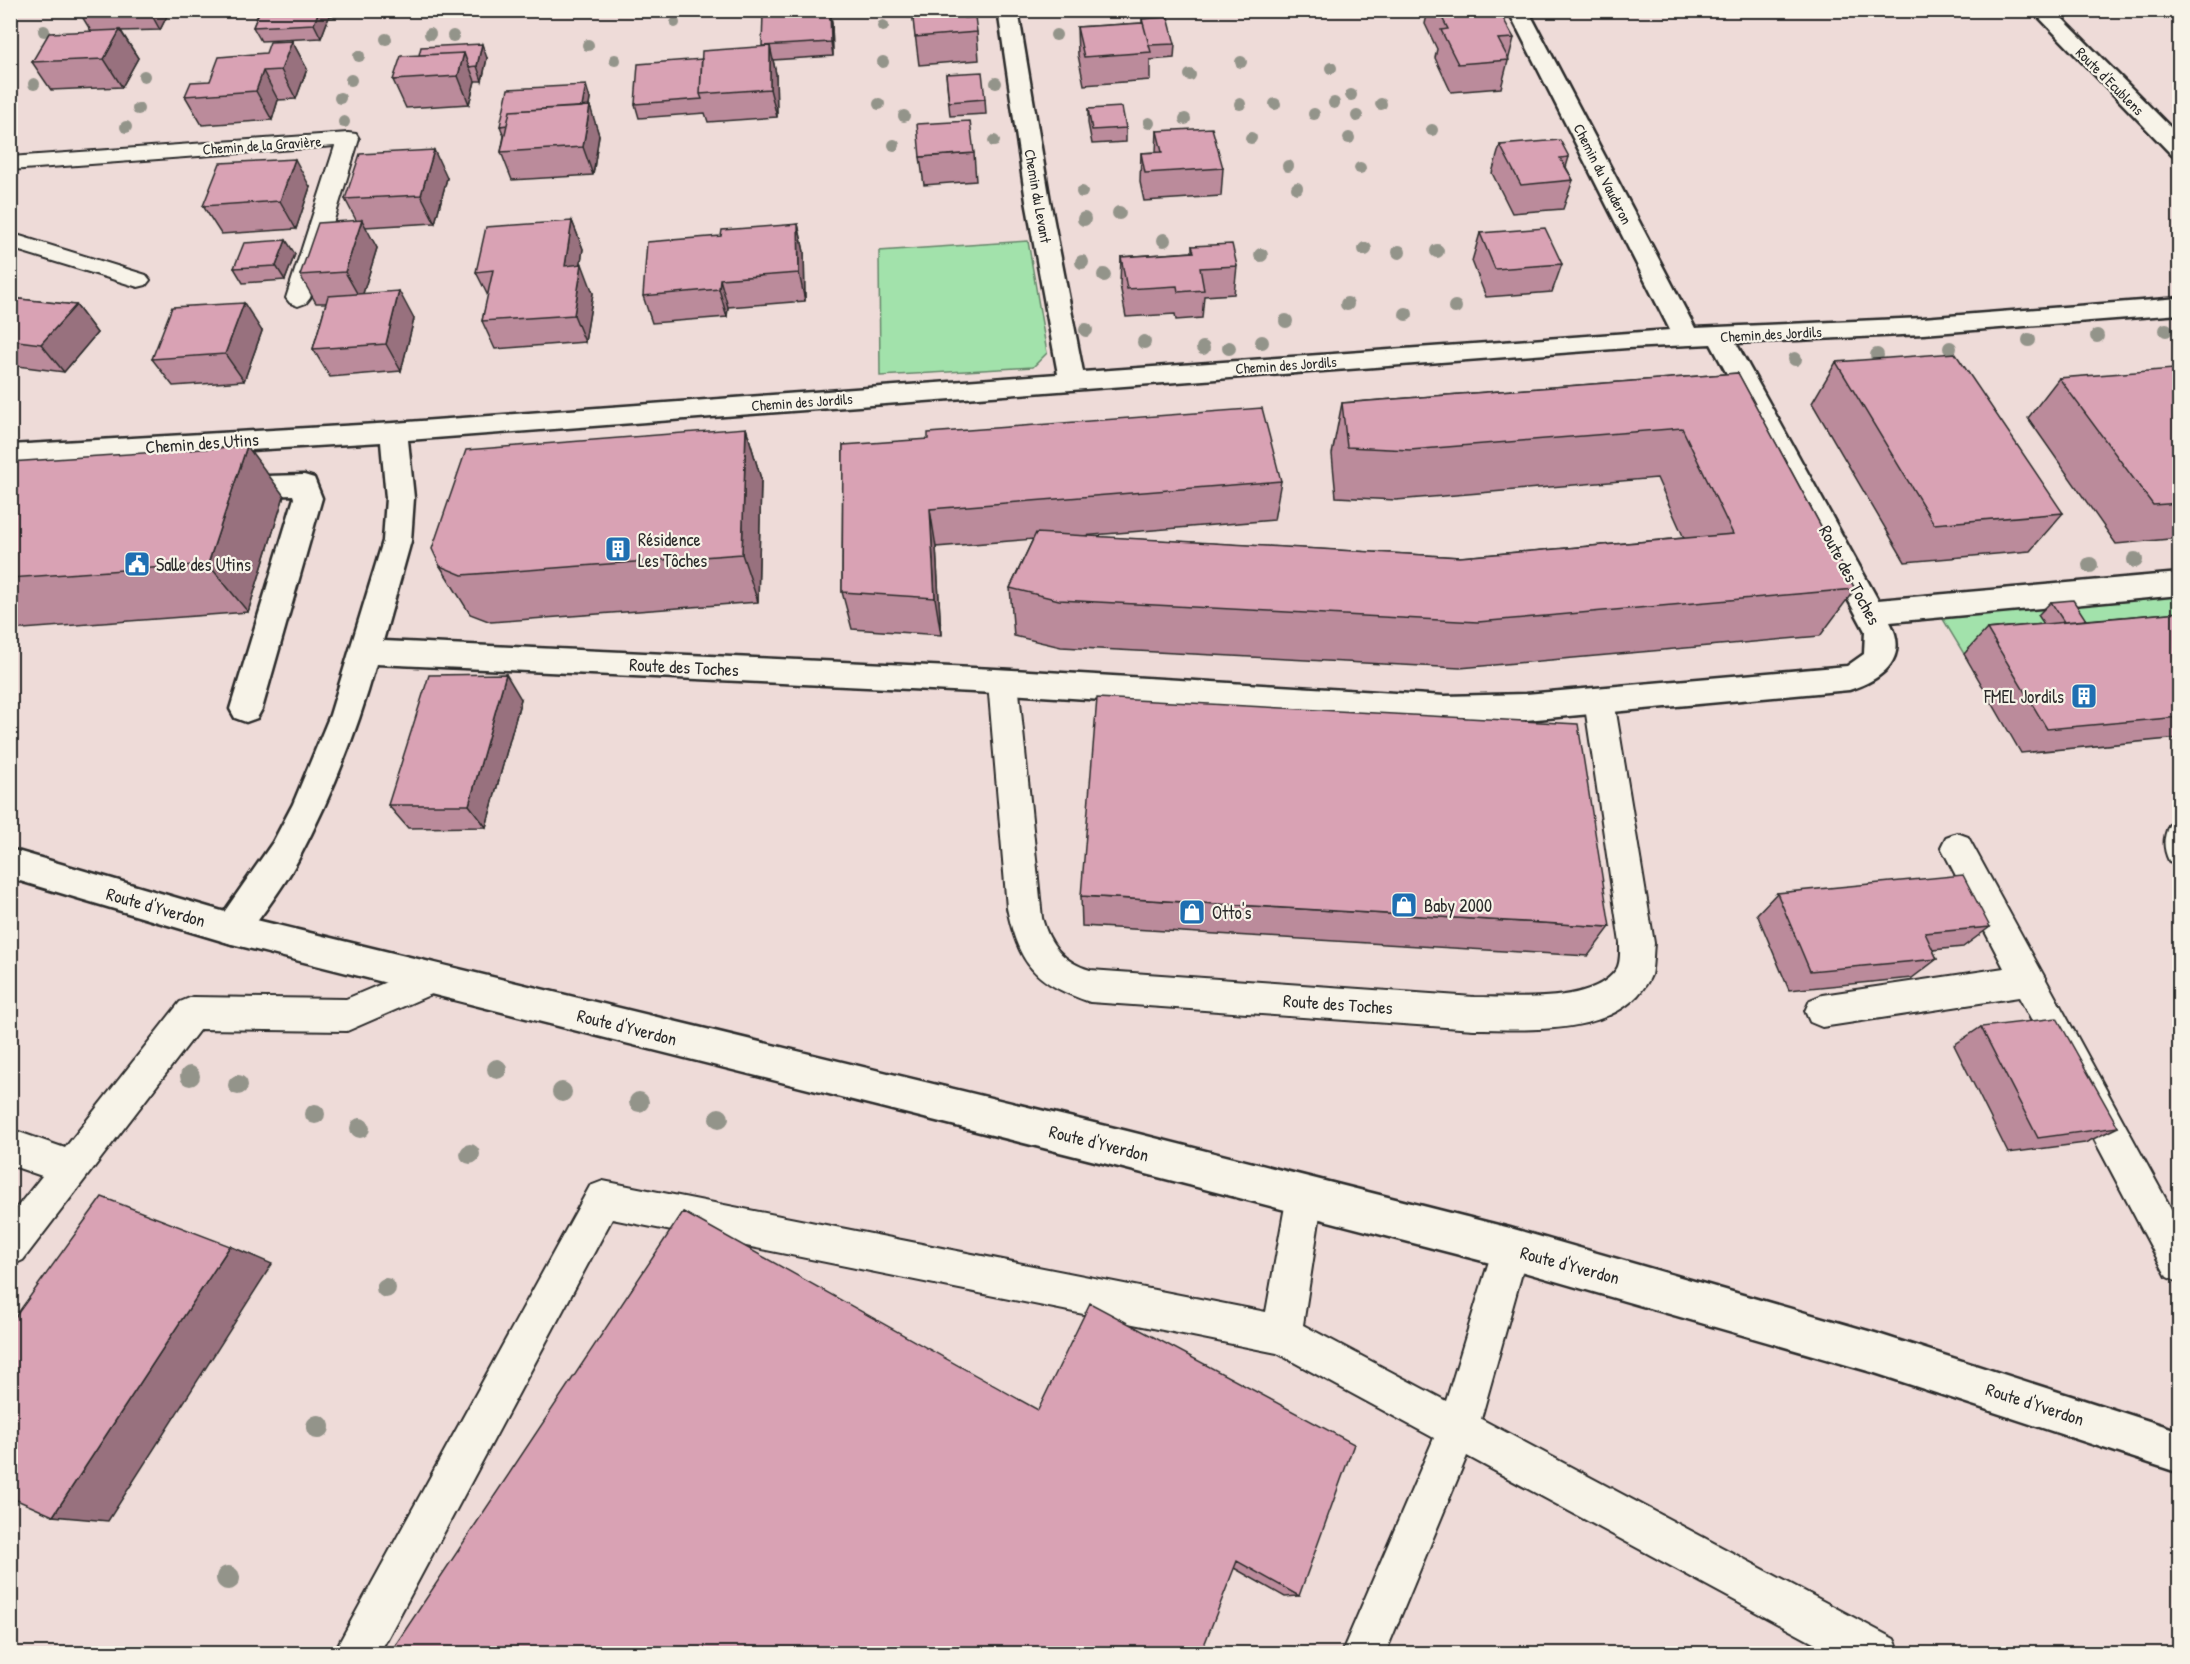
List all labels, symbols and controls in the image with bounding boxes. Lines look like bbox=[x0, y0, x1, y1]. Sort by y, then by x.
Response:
street label: Route d'Ecublens bbox=[2071, 42, 2149, 120]
street label: Chemin du Vauderon bbox=[1569, 120, 1637, 228]
street label: Chemin de la Gravière bbox=[202, 130, 322, 160]
street label: Chemin du Levant bbox=[1019, 147, 1057, 245]
street label: Chemin des Jordils bbox=[1720, 321, 1823, 347]
street label: Chemin des Jordils bbox=[1235, 351, 1338, 379]
street label: Chemin des Jordils bbox=[751, 388, 854, 416]
street label: Chemin des Utins bbox=[144, 427, 260, 459]
street label: Route des Toches bbox=[1813, 521, 1887, 629]
place label: Résidence Les Tôches bbox=[638, 527, 707, 573]
building icon: Résidence Les Tôches bbox=[603, 534, 633, 564]
public building icon: Salle des Utins bbox=[122, 549, 152, 579]
place label: Salle des Utins bbox=[156, 552, 251, 577]
street label: Route des Toches bbox=[629, 652, 739, 682]
building icon: FMEL Jordils bbox=[2069, 681, 2099, 711]
place label: FMEL Jordils bbox=[1983, 684, 2064, 709]
street label: Route d'Yverdon bbox=[104, 881, 208, 933]
shop icon: Baby 2000 bbox=[1389, 890, 1419, 920]
place label: Baby 2000 bbox=[1424, 893, 1492, 918]
shop icon: Otto's bbox=[1177, 897, 1207, 927]
place label: Otto's bbox=[1212, 900, 1252, 925]
street label: Route des Toches bbox=[1282, 988, 1394, 1020]
street label: Route d'Yverdon bbox=[575, 1003, 679, 1051]
street label: Route d'Yverdon bbox=[1047, 1119, 1151, 1167]
street label: Route d'Yverdon bbox=[1518, 1240, 1622, 1290]
street label: Route d'Yverdon bbox=[1983, 1376, 2087, 1432]

